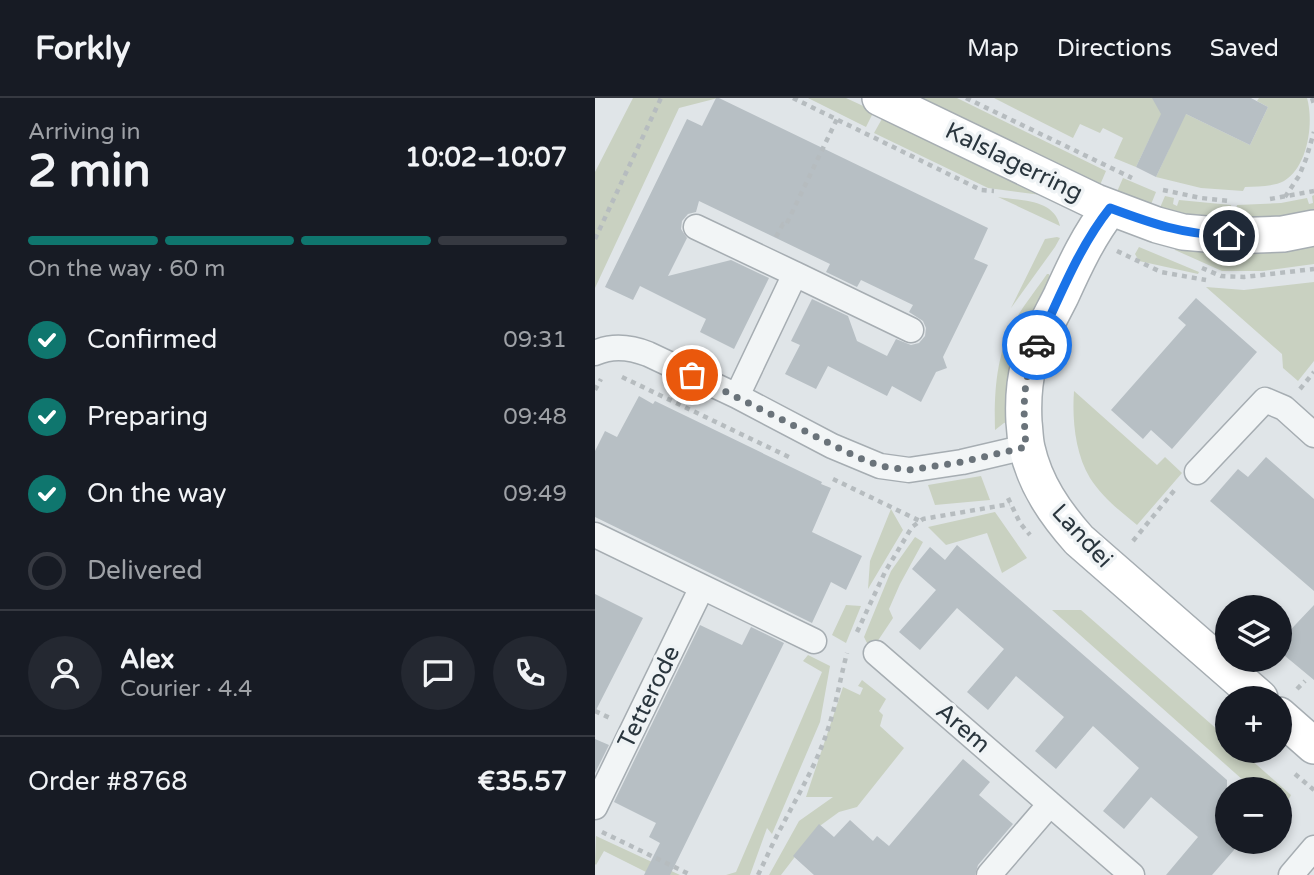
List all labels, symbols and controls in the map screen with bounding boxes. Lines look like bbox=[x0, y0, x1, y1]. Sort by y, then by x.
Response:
text: Forkly bbox=[35, 29, 130, 68]
text: Map bbox=[967, 34, 1019, 63]
text: Directions bbox=[1057, 34, 1172, 63]
text: Saved bbox=[1210, 34, 1279, 63]
street label: Kalslagerring bbox=[941, 116, 1087, 208]
text: Arriving in bbox=[28, 118, 141, 146]
text: 10:02–10:07 bbox=[405, 142, 567, 173]
text: 2 min bbox=[28, 144, 151, 199]
pin bbox=[1199, 206, 1259, 266]
icon: home bbox=[1210, 217, 1248, 255]
text: On the way · 60 m bbox=[28, 255, 225, 283]
courier bbox=[1002, 310, 1072, 380]
icon: check bbox=[28, 321, 66, 359]
text: Confirmed bbox=[87, 324, 217, 355]
text: 09:31 bbox=[503, 326, 567, 354]
icon: car bbox=[1018, 326, 1056, 364]
pin bbox=[662, 345, 722, 405]
icon: bag bbox=[673, 356, 711, 394]
icon: check bbox=[28, 398, 66, 436]
text: Preparing bbox=[87, 401, 208, 432]
text: 09:48 bbox=[503, 403, 567, 431]
icon: check bbox=[28, 475, 66, 513]
text: On the way bbox=[87, 478, 227, 509]
text: 09:49 bbox=[503, 480, 567, 508]
street label: Landei bbox=[1045, 498, 1119, 574]
text: Delivered bbox=[87, 555, 203, 586]
map controls bbox=[1215, 595, 1292, 854]
button: layers bbox=[1215, 595, 1292, 672]
button: person bbox=[28, 636, 102, 710]
button: chat bbox=[401, 636, 475, 710]
button: phone bbox=[493, 636, 567, 710]
street label: Tetterode bbox=[612, 641, 686, 753]
text: Alex bbox=[120, 644, 174, 675]
text: Courier · 4.4 bbox=[120, 675, 252, 703]
button: + bbox=[1215, 686, 1292, 763]
street label: Arem bbox=[930, 697, 996, 759]
text: Order #8768 bbox=[28, 766, 188, 797]
text: €35.57 bbox=[477, 766, 567, 797]
button: − bbox=[1215, 777, 1292, 854]

